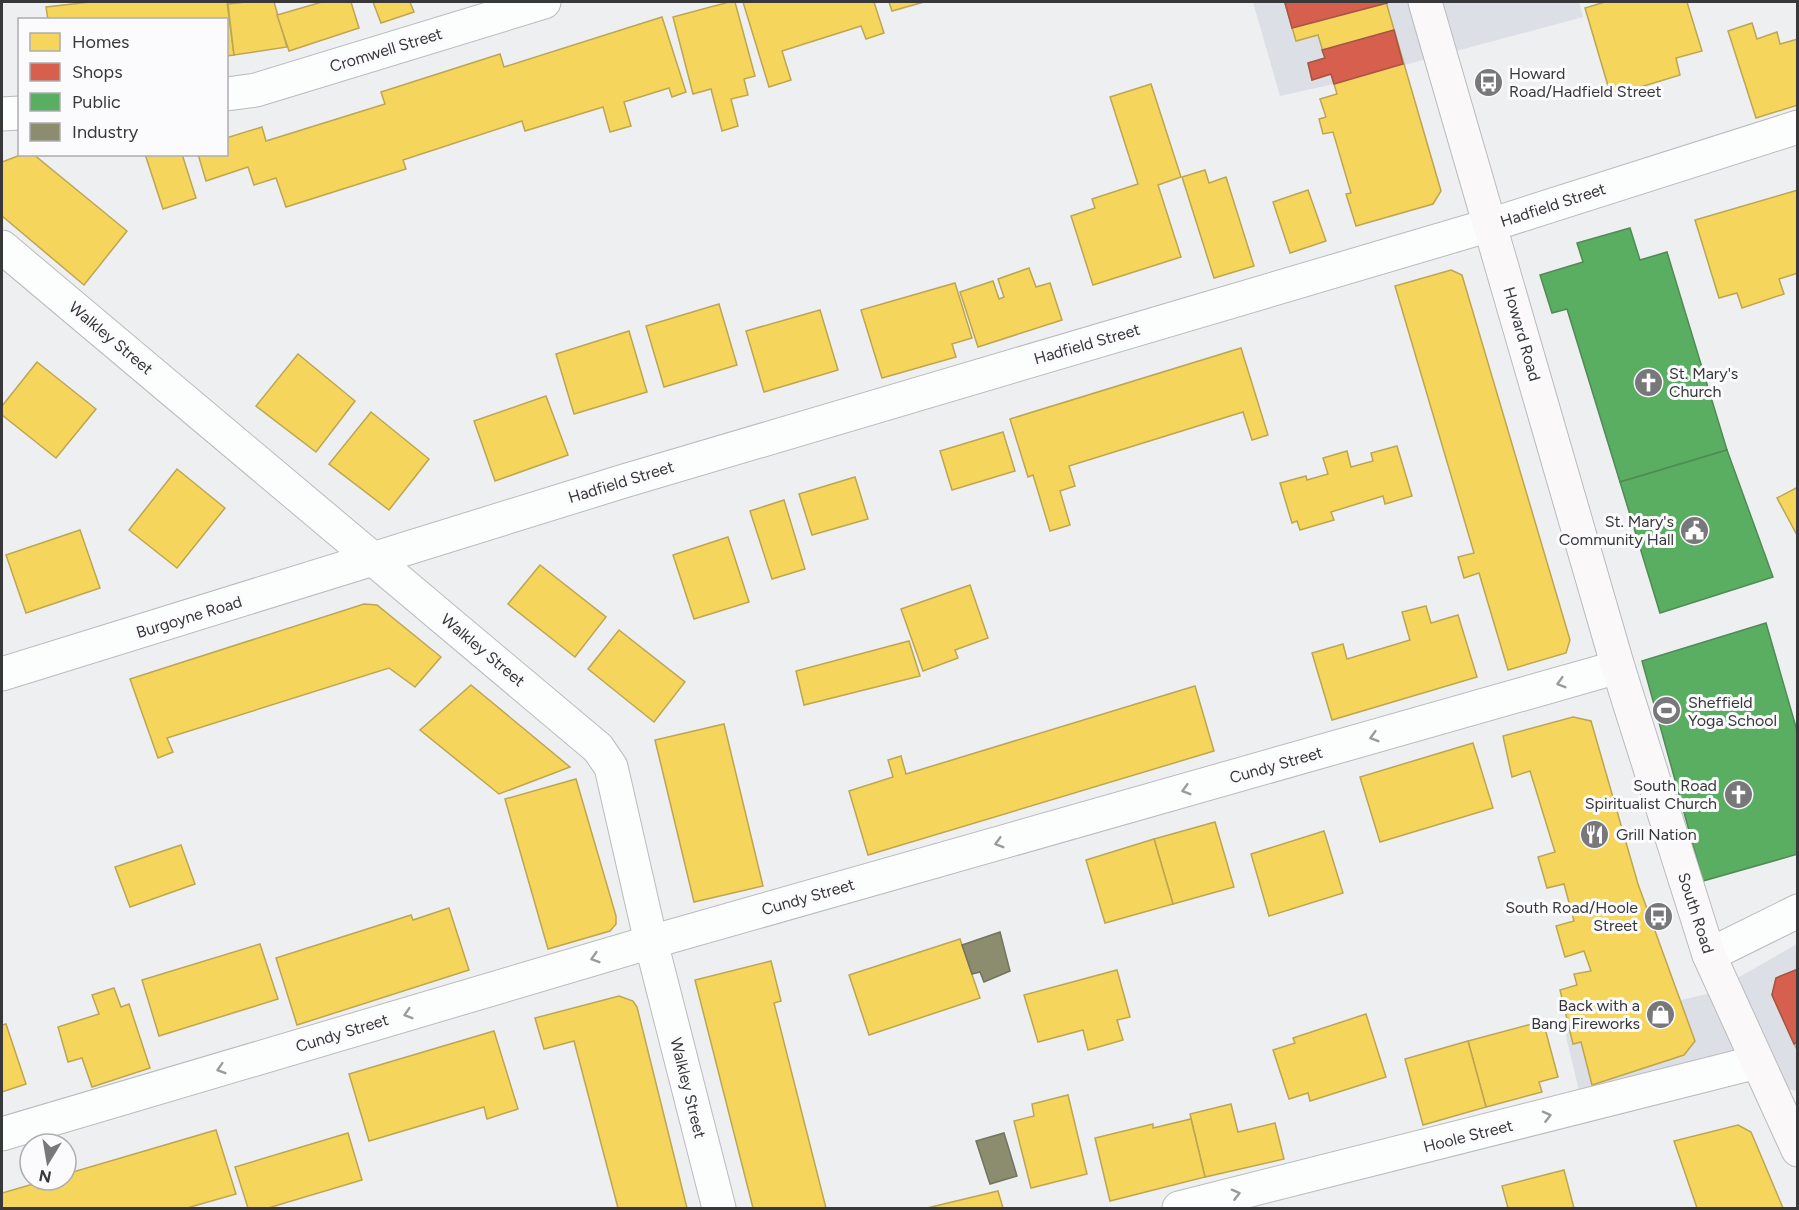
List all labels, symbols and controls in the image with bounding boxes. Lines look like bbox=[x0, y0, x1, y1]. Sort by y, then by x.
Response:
legend bbox=[18, 18, 228, 156]
street label: Cromwell Street bbox=[327, 24, 445, 76]
text: Homes bbox=[72, 31, 130, 53]
text: Shops bbox=[72, 61, 123, 83]
place label: Howard Road/Hadfield Street bbox=[1509, 64, 1662, 101]
bus stop icon: Howard Road/Hadfield Street bbox=[1472, 66, 1504, 98]
text: Public bbox=[72, 91, 121, 113]
text: Industry bbox=[72, 121, 139, 143]
street label: Hadfield Street bbox=[1498, 179, 1608, 231]
street label: Howard Road bbox=[1499, 285, 1545, 383]
street label: Walkley Street bbox=[65, 297, 157, 379]
street label: Hadfield Street bbox=[1032, 320, 1142, 368]
place label: St. Mary's Church bbox=[1669, 364, 1738, 401]
church icon: St. Mary's Church bbox=[1632, 366, 1664, 398]
street label: Hadfield Street bbox=[566, 457, 676, 507]
place label: St. Mary's Community Hall bbox=[1559, 512, 1674, 549]
public building icon: St. Mary's Community Hall bbox=[1679, 514, 1711, 546]
street label: Burgoyne Road bbox=[134, 592, 244, 642]
street label: Walkley Street bbox=[437, 609, 529, 691]
one-way arrow bbox=[1556, 676, 1566, 689]
place label: Sheffield Yoga School bbox=[1688, 693, 1777, 730]
sports icon: Sheffield Yoga School bbox=[1651, 695, 1683, 727]
one-way arrow bbox=[1369, 730, 1380, 742]
street label: Cundy Street bbox=[1227, 743, 1325, 787]
place label: South Road Spiritualist Church bbox=[1585, 776, 1717, 813]
church icon: South Road Spiritualist Church bbox=[1722, 778, 1754, 810]
one-way arrow bbox=[1181, 783, 1192, 795]
restaurant icon: Grill Nation bbox=[1579, 818, 1611, 850]
place label: Grill Nation bbox=[1616, 825, 1697, 844]
one-way arrow bbox=[994, 836, 1004, 848]
street label: South Road bbox=[1674, 870, 1718, 956]
street label: Cundy Street bbox=[759, 875, 857, 919]
place label: South Road/Hoole Street bbox=[1505, 898, 1638, 935]
bus stop icon: South Road/Hoole Street bbox=[1643, 900, 1675, 932]
one-way arrow bbox=[590, 951, 601, 963]
place label: Back with a Bang Fireworks bbox=[1531, 996, 1640, 1033]
shop icon: Back with a Bang Fireworks bbox=[1645, 998, 1677, 1030]
one-way arrow bbox=[403, 1007, 414, 1019]
street label: Cundy Street bbox=[293, 1010, 391, 1056]
street label: Walkley Street bbox=[666, 1036, 710, 1140]
one-way arrow bbox=[216, 1062, 227, 1074]
one-way arrow bbox=[1542, 1111, 1552, 1124]
street label: Hoole Street bbox=[1421, 1116, 1515, 1156]
north arrow bbox=[18, 1132, 78, 1192]
text: N bbox=[37, 1166, 53, 1187]
one-way arrow bbox=[1230, 1189, 1240, 1202]

